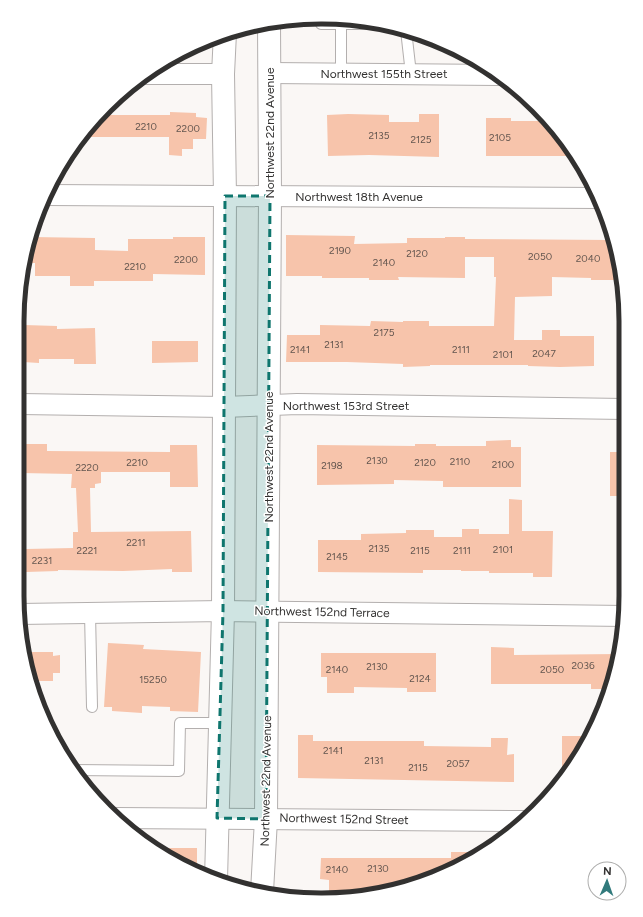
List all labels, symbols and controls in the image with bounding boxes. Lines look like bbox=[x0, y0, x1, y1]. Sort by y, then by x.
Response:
street label: Northwest 22nd Avenue bbox=[263, 67, 277, 199]
street label: Northwest 155th Street bbox=[321, 67, 448, 81]
house number: 2210 bbox=[135, 120, 157, 133]
house number: 2200 bbox=[176, 122, 200, 135]
house number: 2135 bbox=[369, 129, 390, 142]
house number: 2105 bbox=[489, 131, 511, 144]
house number: 2125 bbox=[410, 133, 432, 146]
street label: Northwest 18th Avenue bbox=[295, 190, 423, 204]
house number: 2190 bbox=[329, 244, 351, 257]
house number: 2120 bbox=[406, 247, 428, 260]
house number: 2050 bbox=[528, 250, 552, 263]
house number: 2040 bbox=[576, 252, 600, 265]
house number: 2200 bbox=[174, 253, 198, 266]
house number: 2140 bbox=[373, 256, 395, 269]
house number: 2210 bbox=[124, 260, 146, 273]
house number: 2175 bbox=[374, 326, 395, 339]
house number: 2131 bbox=[324, 338, 344, 351]
house number: 2141 bbox=[290, 343, 310, 356]
house number: 2111 bbox=[452, 343, 470, 356]
house number: 2047 bbox=[532, 347, 556, 360]
house number: 2101 bbox=[493, 348, 513, 361]
street label: Northwest 22nd Avenue bbox=[262, 391, 276, 523]
street label: Northwest 153rd Street bbox=[283, 399, 410, 413]
house number: 2130 bbox=[366, 454, 388, 467]
house number: 2110 bbox=[450, 455, 470, 468]
house number: 2210 bbox=[126, 456, 148, 469]
house number: 2120 bbox=[414, 456, 436, 469]
house number: 2100 bbox=[492, 458, 514, 471]
house number: 2198 bbox=[321, 459, 343, 472]
house number: 2220 bbox=[75, 461, 99, 474]
house number: 2211 bbox=[126, 536, 146, 549]
house number: 2135 bbox=[369, 542, 390, 555]
house number: 2101 bbox=[493, 543, 513, 556]
house number: 2221 bbox=[77, 544, 97, 557]
house number: 2115 bbox=[410, 544, 430, 557]
house number: 2111 bbox=[453, 544, 471, 557]
house number: 2145 bbox=[326, 550, 348, 563]
house number: 2231 bbox=[32, 554, 52, 567]
street label: Northwest 152nd Terrace bbox=[254, 604, 390, 620]
house number: 2036 bbox=[571, 659, 595, 672]
house number: 2130 bbox=[366, 660, 388, 673]
house number: 2140 bbox=[326, 663, 348, 676]
house number: 2050 bbox=[540, 663, 564, 676]
house number: 2124 bbox=[409, 672, 431, 685]
house number: 15250 bbox=[139, 673, 167, 686]
street label: Northwest 22nd Avenue bbox=[258, 715, 274, 847]
house number: 2141 bbox=[323, 744, 343, 757]
house number: 2131 bbox=[364, 754, 384, 767]
house number: 2057 bbox=[446, 757, 470, 770]
house number: 2115 bbox=[408, 761, 428, 774]
street label: Northwest 152nd Street bbox=[279, 811, 409, 827]
north arrow bbox=[587, 861, 627, 901]
house number: 2130 bbox=[367, 862, 389, 875]
house number: 2140 bbox=[326, 863, 348, 876]
text: N bbox=[603, 865, 612, 878]

